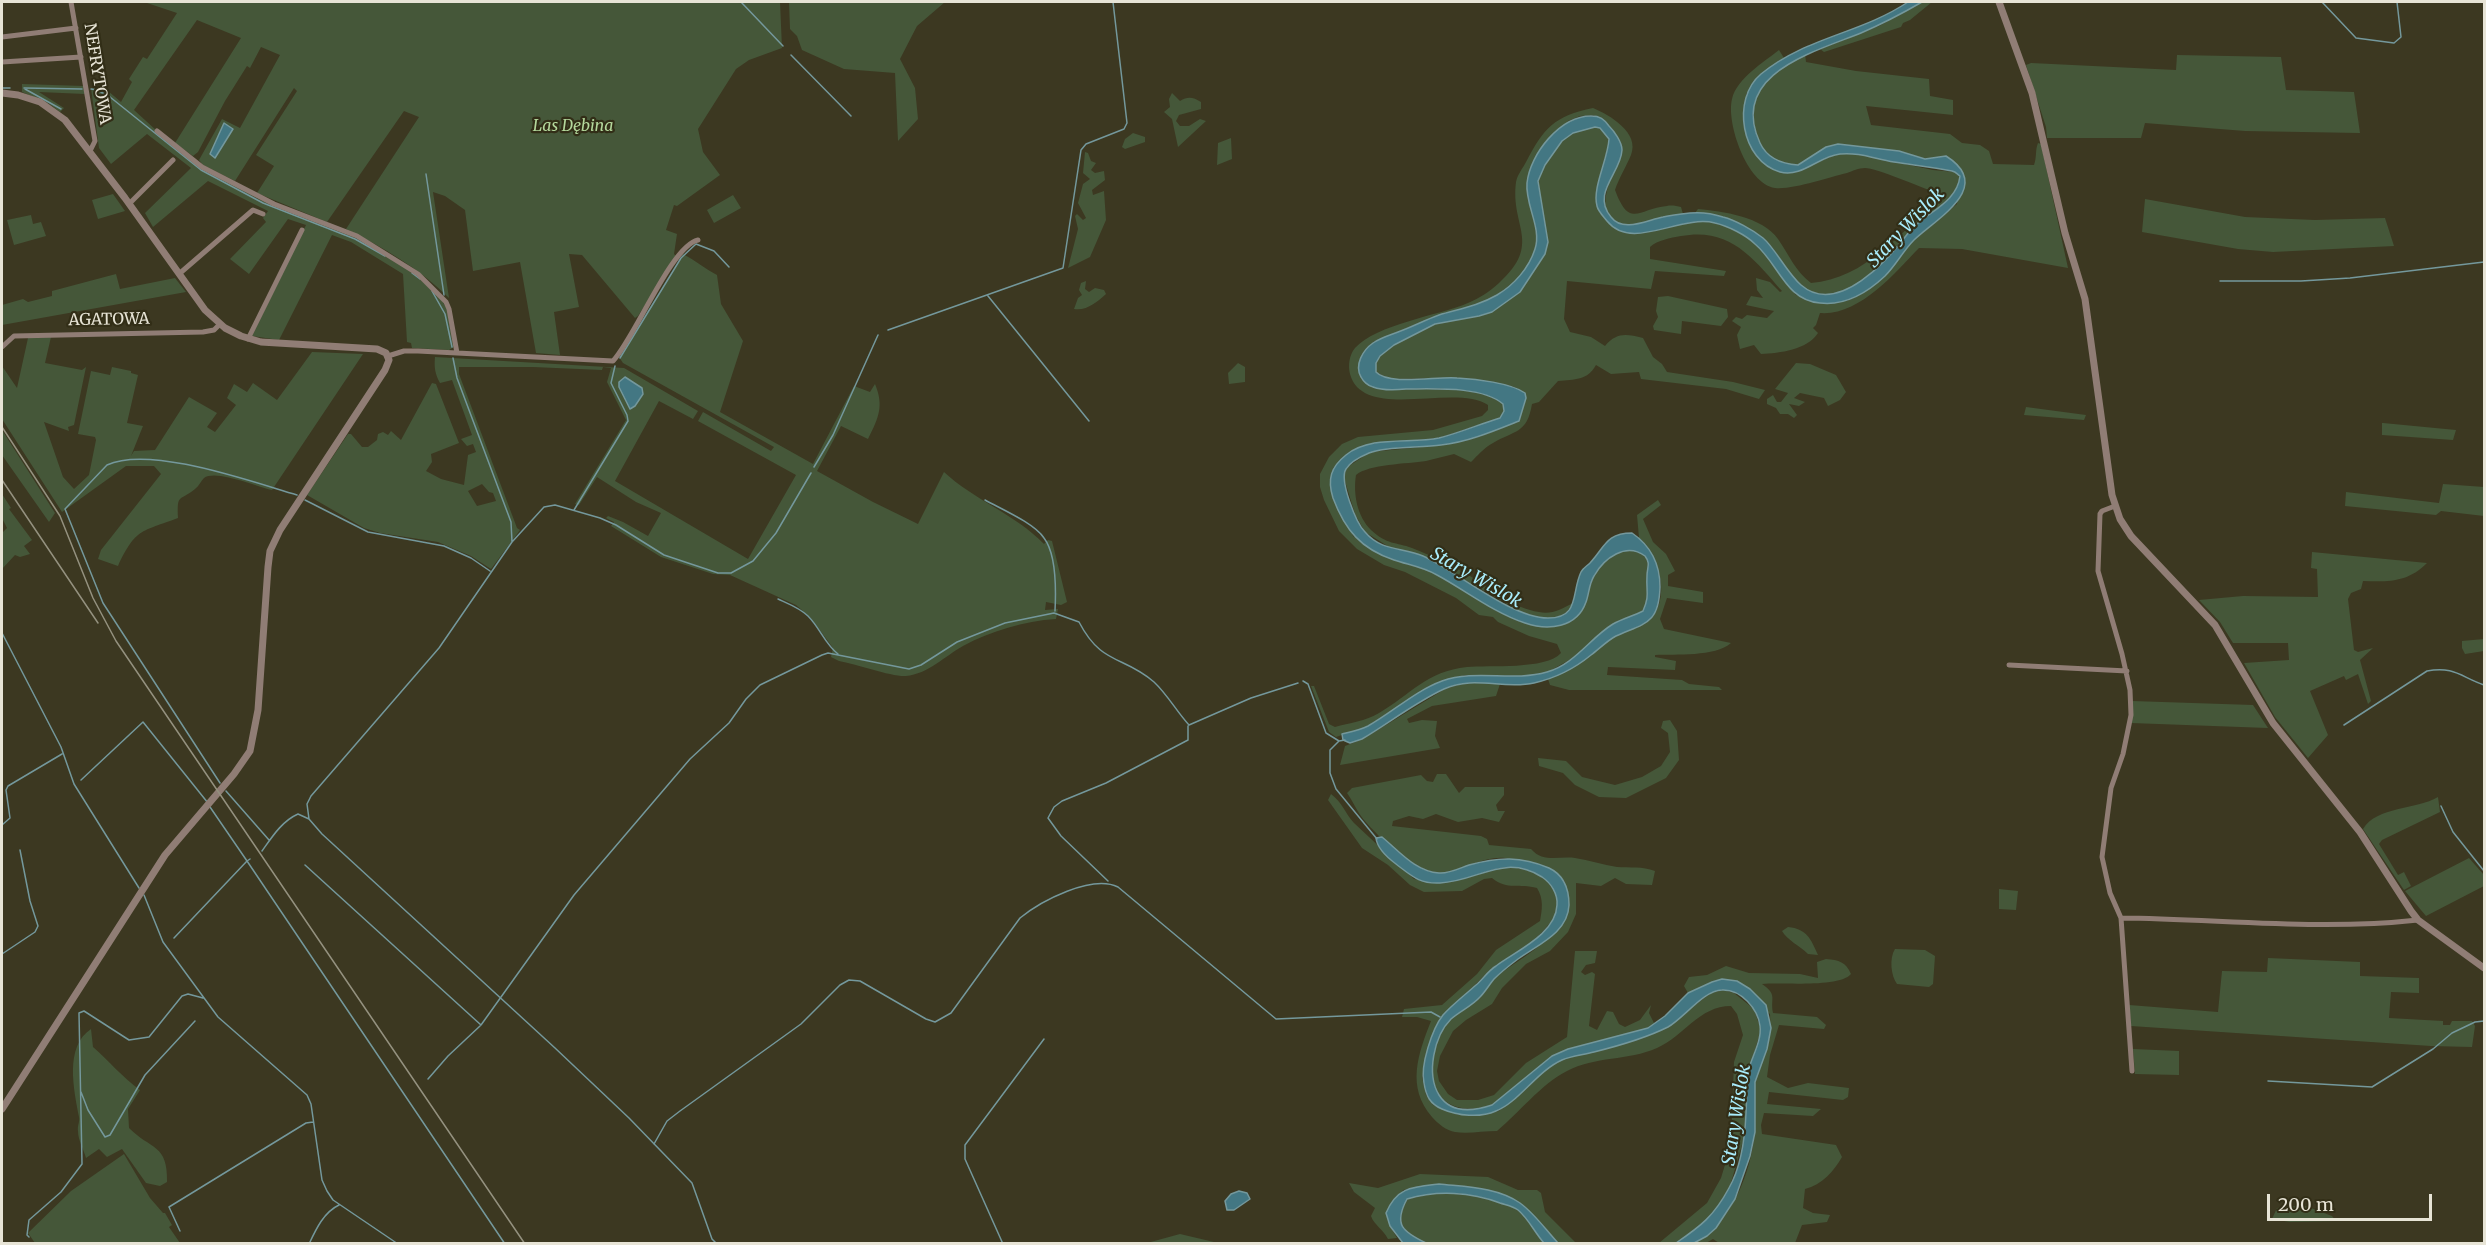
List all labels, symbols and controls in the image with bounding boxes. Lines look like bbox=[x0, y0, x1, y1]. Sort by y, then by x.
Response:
street label: NEFRYTOWA bbox=[80, 22, 114, 126]
park label: Las Dębina bbox=[533, 116, 613, 136]
water label: Stary Wislok bbox=[1863, 184, 1949, 272]
street label: AGATOWA bbox=[68, 310, 150, 330]
water label: Stary Wislok bbox=[1426, 543, 1526, 613]
water label: Stary Wislok bbox=[1718, 1063, 1756, 1167]
scale bar bbox=[2270, 1182, 2435, 1220]
text: 200 m bbox=[2278, 1193, 2334, 1216]

